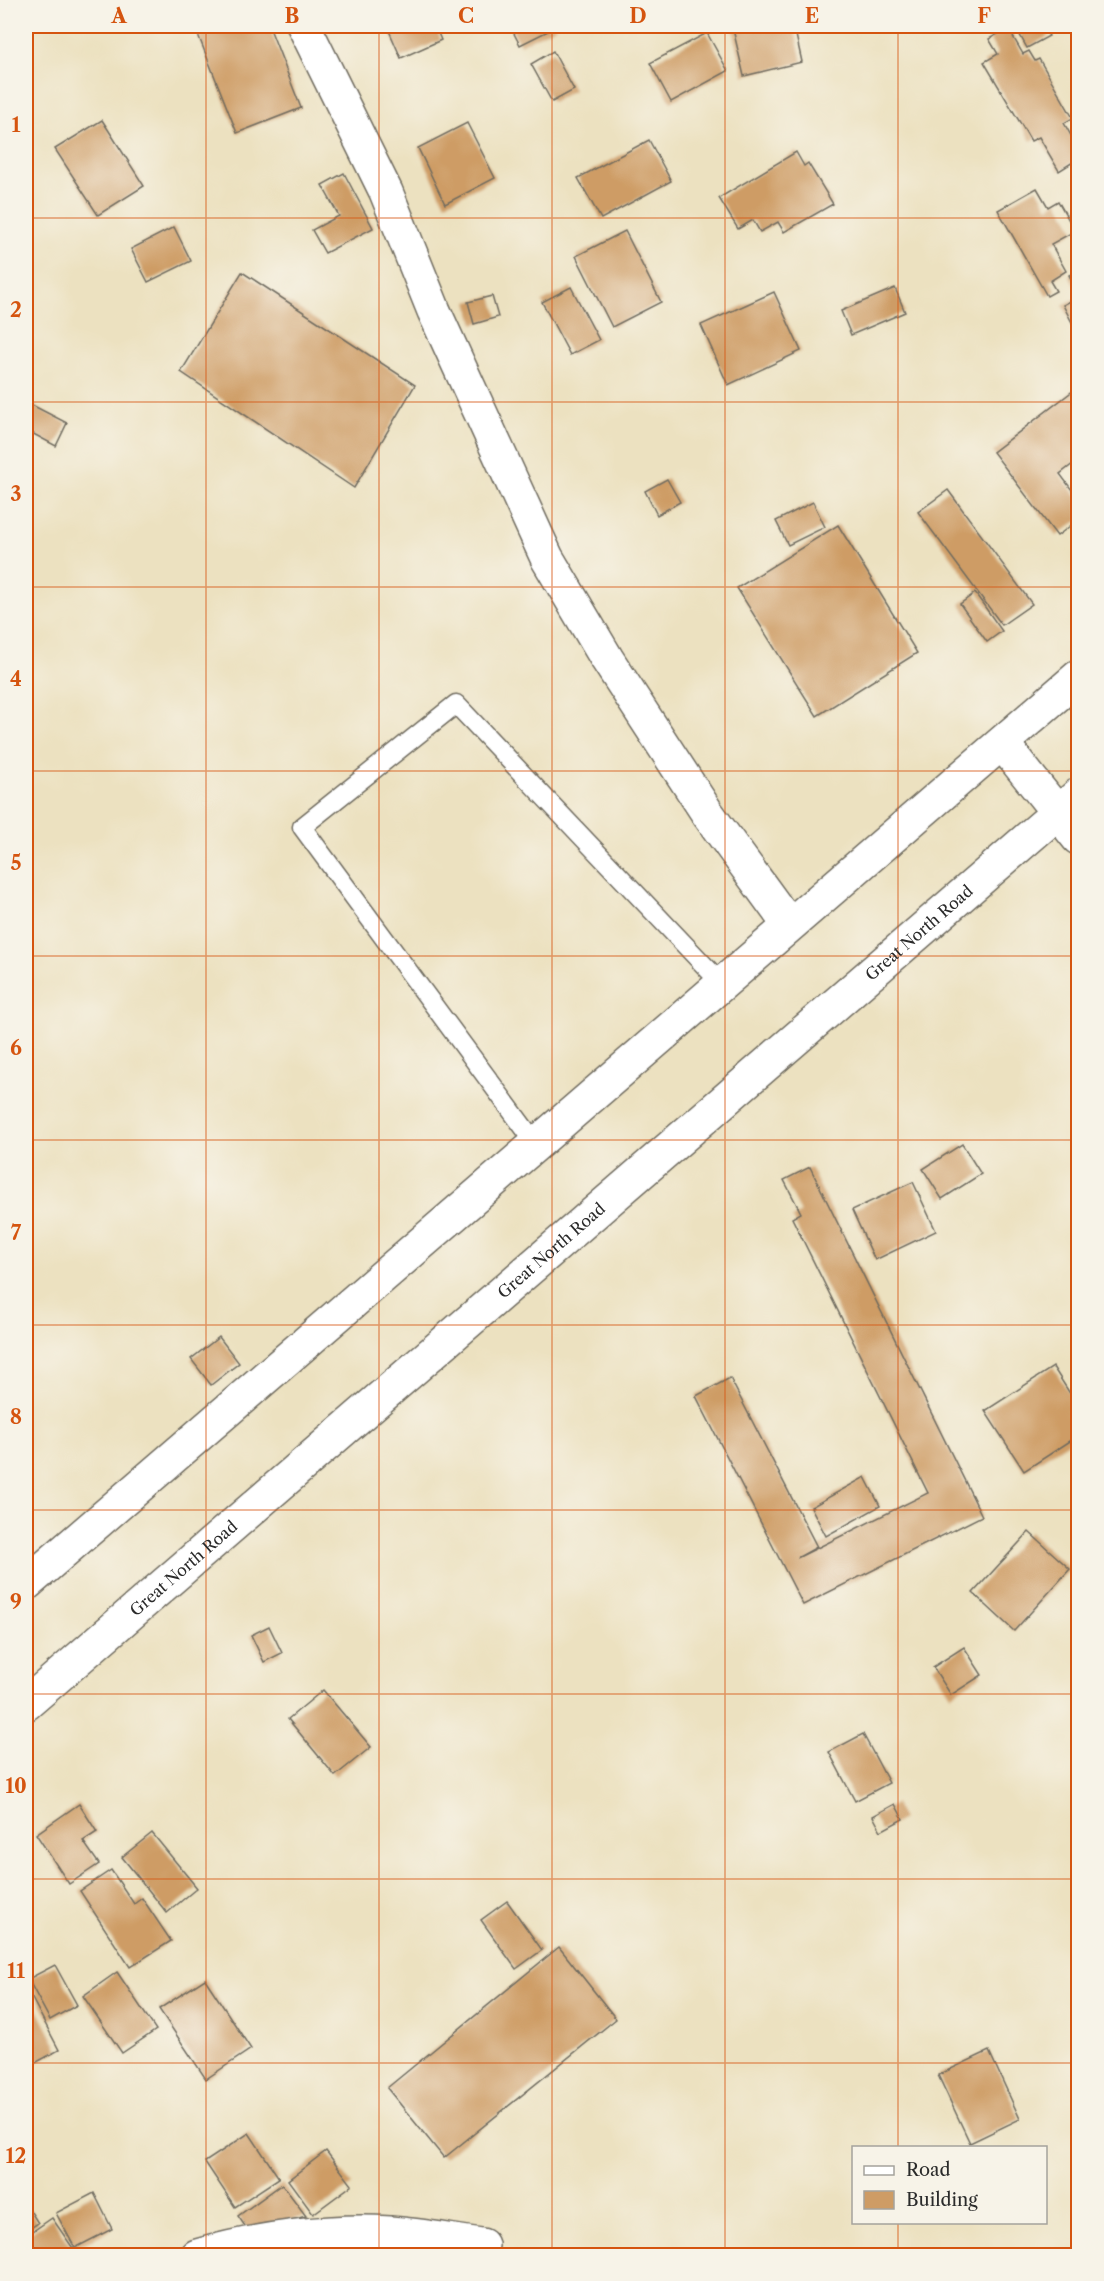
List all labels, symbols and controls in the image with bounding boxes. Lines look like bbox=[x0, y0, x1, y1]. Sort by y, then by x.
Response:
text: A bbox=[110, 4, 127, 28]
text: B bbox=[285, 4, 300, 28]
text: C bbox=[458, 4, 474, 28]
text: D bbox=[629, 4, 647, 28]
text: E bbox=[805, 4, 819, 28]
text: F bbox=[977, 4, 991, 28]
text: 1 bbox=[12, 113, 21, 137]
text: 2 bbox=[10, 298, 22, 322]
text: 3 bbox=[10, 482, 22, 506]
text: 4 bbox=[10, 667, 22, 691]
text: 5 bbox=[10, 851, 22, 875]
street label: Great North Road bbox=[861, 880, 977, 984]
text: 6 bbox=[10, 1036, 22, 1060]
street label: Great North Road bbox=[493, 1198, 609, 1302]
text: 7 bbox=[11, 1221, 22, 1245]
text: 8 bbox=[10, 1405, 22, 1429]
street label: Great North Road bbox=[126, 1516, 241, 1620]
text: 9 bbox=[10, 1590, 22, 1614]
text: 10 bbox=[5, 1774, 27, 1798]
text: 11 bbox=[7, 1959, 25, 1983]
text: 12 bbox=[6, 2144, 26, 2168]
legend bbox=[852, 2146, 1047, 2224]
text: Road bbox=[906, 2159, 951, 2181]
text: Building bbox=[906, 2189, 978, 2211]

